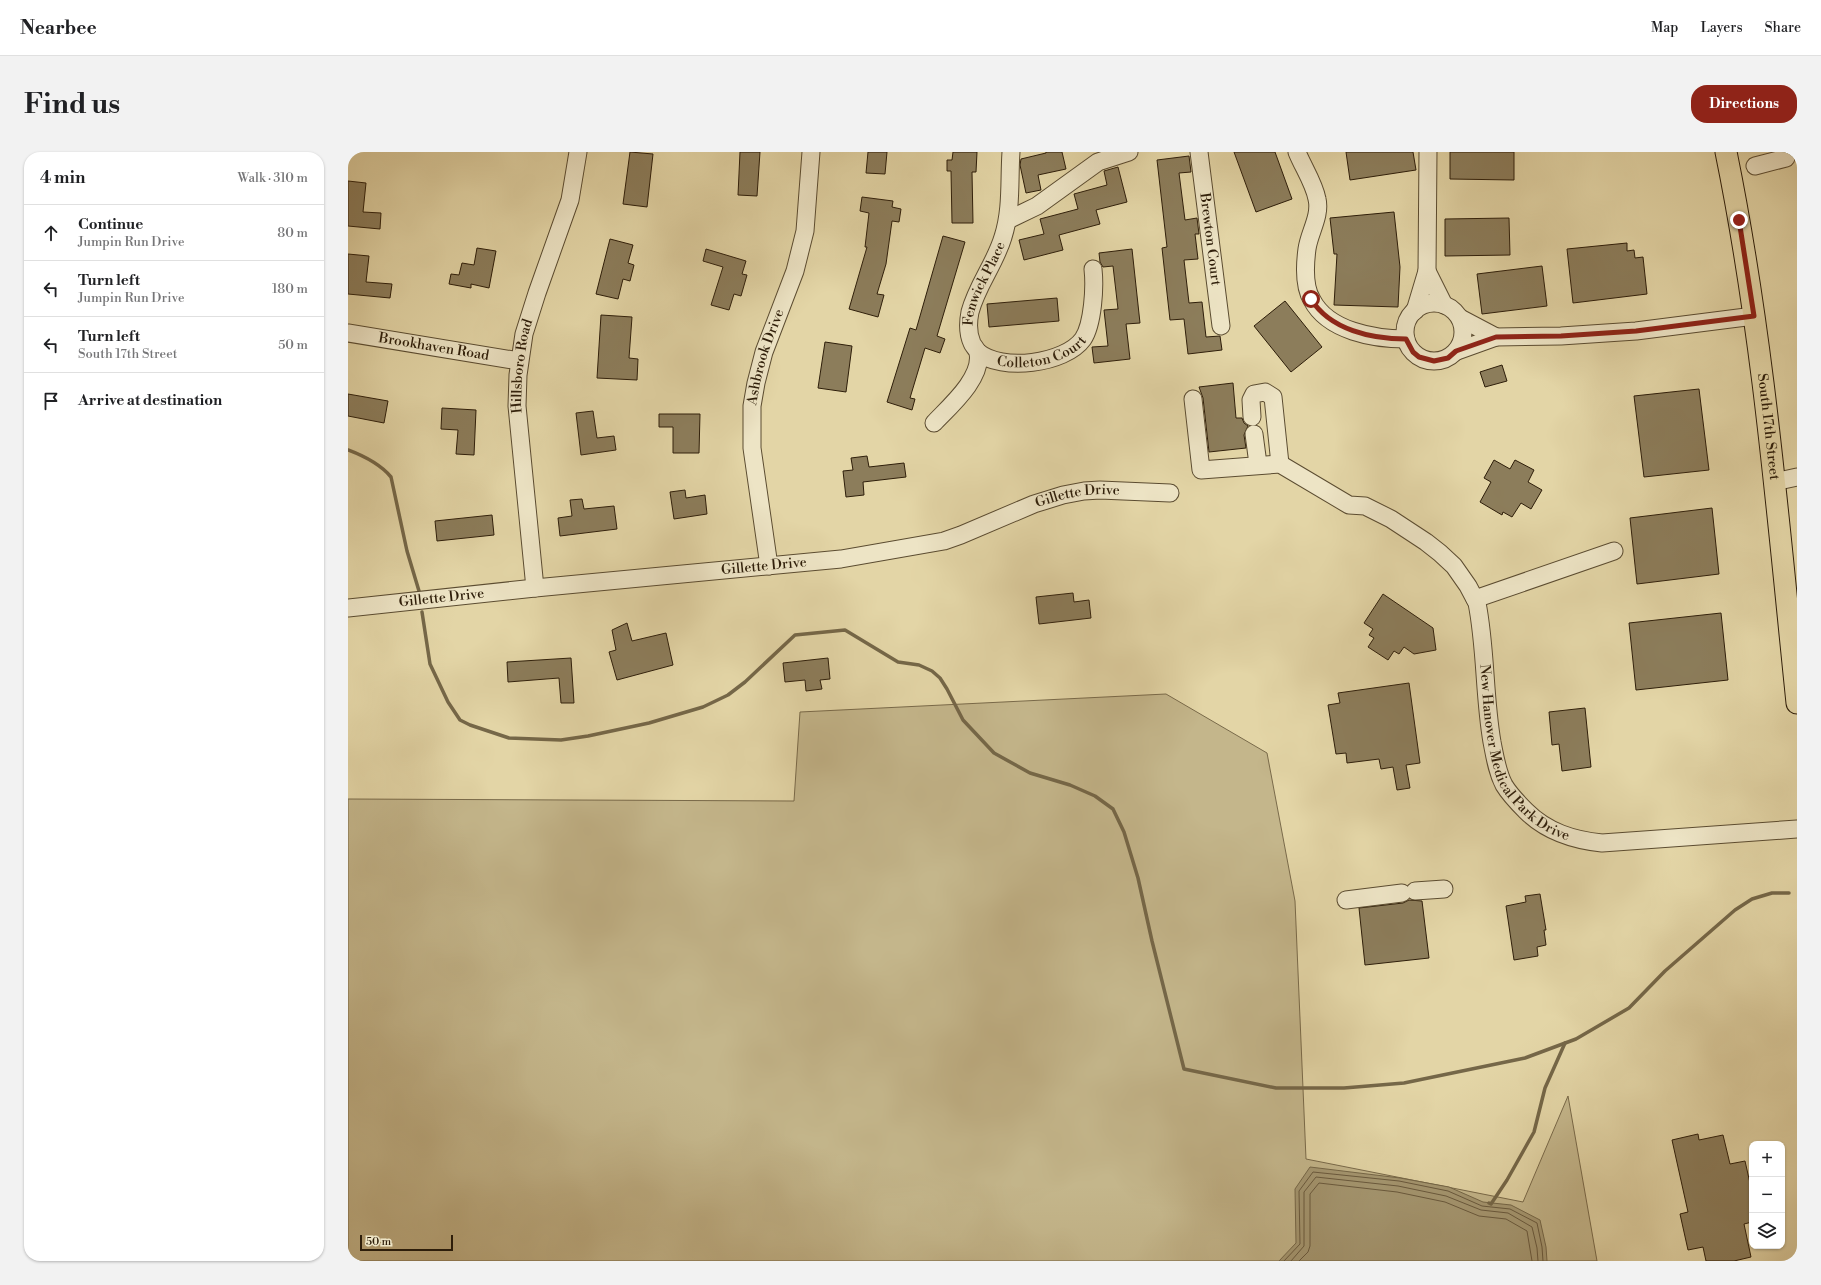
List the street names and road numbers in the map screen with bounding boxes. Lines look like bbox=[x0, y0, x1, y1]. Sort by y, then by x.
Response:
street label: Brewton Court bbox=[1195, 191, 1225, 287]
street label: Fenwick Place bbox=[960, 239, 1010, 326]
street label: Ashbrook Drive bbox=[743, 307, 789, 408]
street label: Hillsboro Road bbox=[508, 317, 537, 414]
street label: Brookhaven Road bbox=[376, 329, 490, 365]
street label: Colleton Court bbox=[995, 333, 1091, 372]
street label: South 17th Street bbox=[1753, 372, 1783, 481]
street label: Gillette Drive bbox=[1033, 481, 1120, 512]
street label: Gillette Drive bbox=[720, 553, 807, 579]
street label: Gillette Drive bbox=[398, 584, 485, 612]
street label: New Hanover Medical Park Drive bbox=[1475, 663, 1572, 845]

